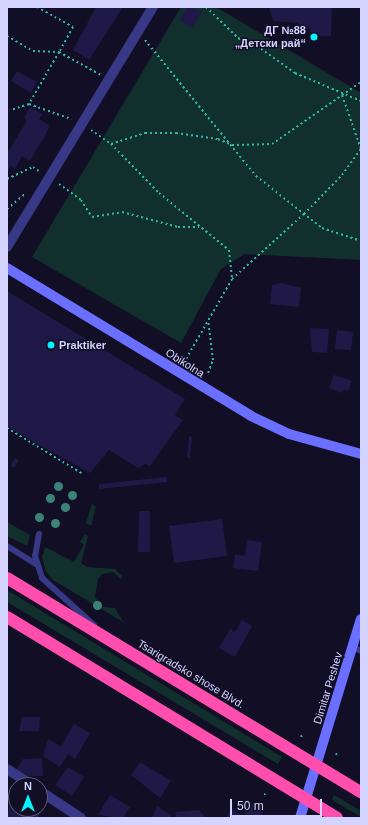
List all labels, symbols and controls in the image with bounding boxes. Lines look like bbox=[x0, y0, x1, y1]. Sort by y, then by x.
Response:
place label: ДГ №88 „Детски рай“ bbox=[235, 24, 306, 50]
marker: ДГ №88 „Детски рай“ bbox=[309, 32, 319, 42]
place label: Praktiker bbox=[59, 338, 106, 352]
marker: Praktiker bbox=[46, 340, 56, 350]
street label: Obikolna bbox=[163, 346, 207, 380]
street label: Tsarigradsko shose Blvd. bbox=[135, 637, 247, 711]
street label: Dimitar Peshev bbox=[311, 650, 345, 726]
north arrow bbox=[8, 777, 48, 817]
text: N bbox=[24, 780, 32, 792]
scale bar bbox=[232, 791, 324, 817]
text: 50 m bbox=[237, 799, 264, 813]

